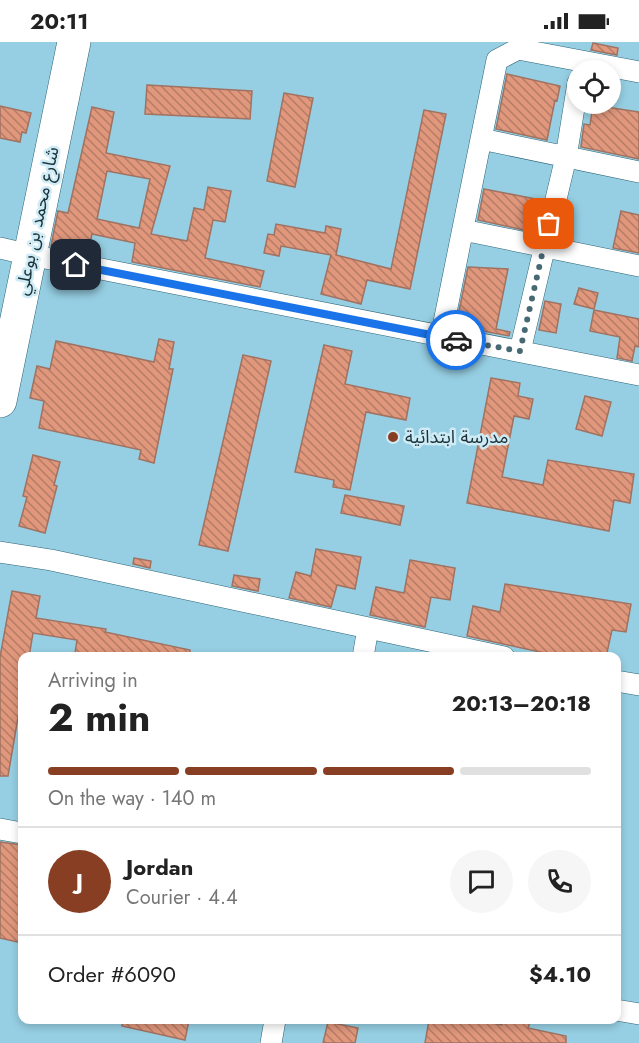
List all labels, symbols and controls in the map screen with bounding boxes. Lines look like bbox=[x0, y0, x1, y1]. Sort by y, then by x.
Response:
text: 20:11 bbox=[30, 5, 88, 37]
map controls bbox=[567, 60, 621, 114]
button: locate bbox=[567, 60, 621, 114]
street label: شارع محمد بن بوعلي bbox=[9, 144, 66, 298]
pin bbox=[523, 198, 574, 249]
icon: bag bbox=[532, 207, 565, 240]
pin bbox=[50, 239, 101, 290]
icon: home bbox=[59, 248, 92, 281]
courier bbox=[426, 310, 486, 370]
icon: car bbox=[440, 324, 473, 357]
place label: مدرسة ابتدائية bbox=[405, 424, 508, 450]
marker: مدرسة ابتدائية bbox=[386, 430, 400, 444]
text: Arriving in bbox=[48, 666, 138, 695]
text: 20:13–20:18 bbox=[452, 687, 591, 719]
text: 2 min bbox=[48, 689, 150, 746]
text: On the way · 140 m bbox=[48, 784, 216, 813]
button: chat bbox=[450, 850, 513, 913]
button: phone bbox=[528, 850, 591, 913]
text: Jordan bbox=[126, 851, 193, 883]
text: J bbox=[76, 865, 83, 897]
text: Courier · 4.4 bbox=[126, 883, 238, 912]
text: Order #6090 bbox=[48, 958, 176, 990]
text: $4.10 bbox=[529, 958, 591, 990]

